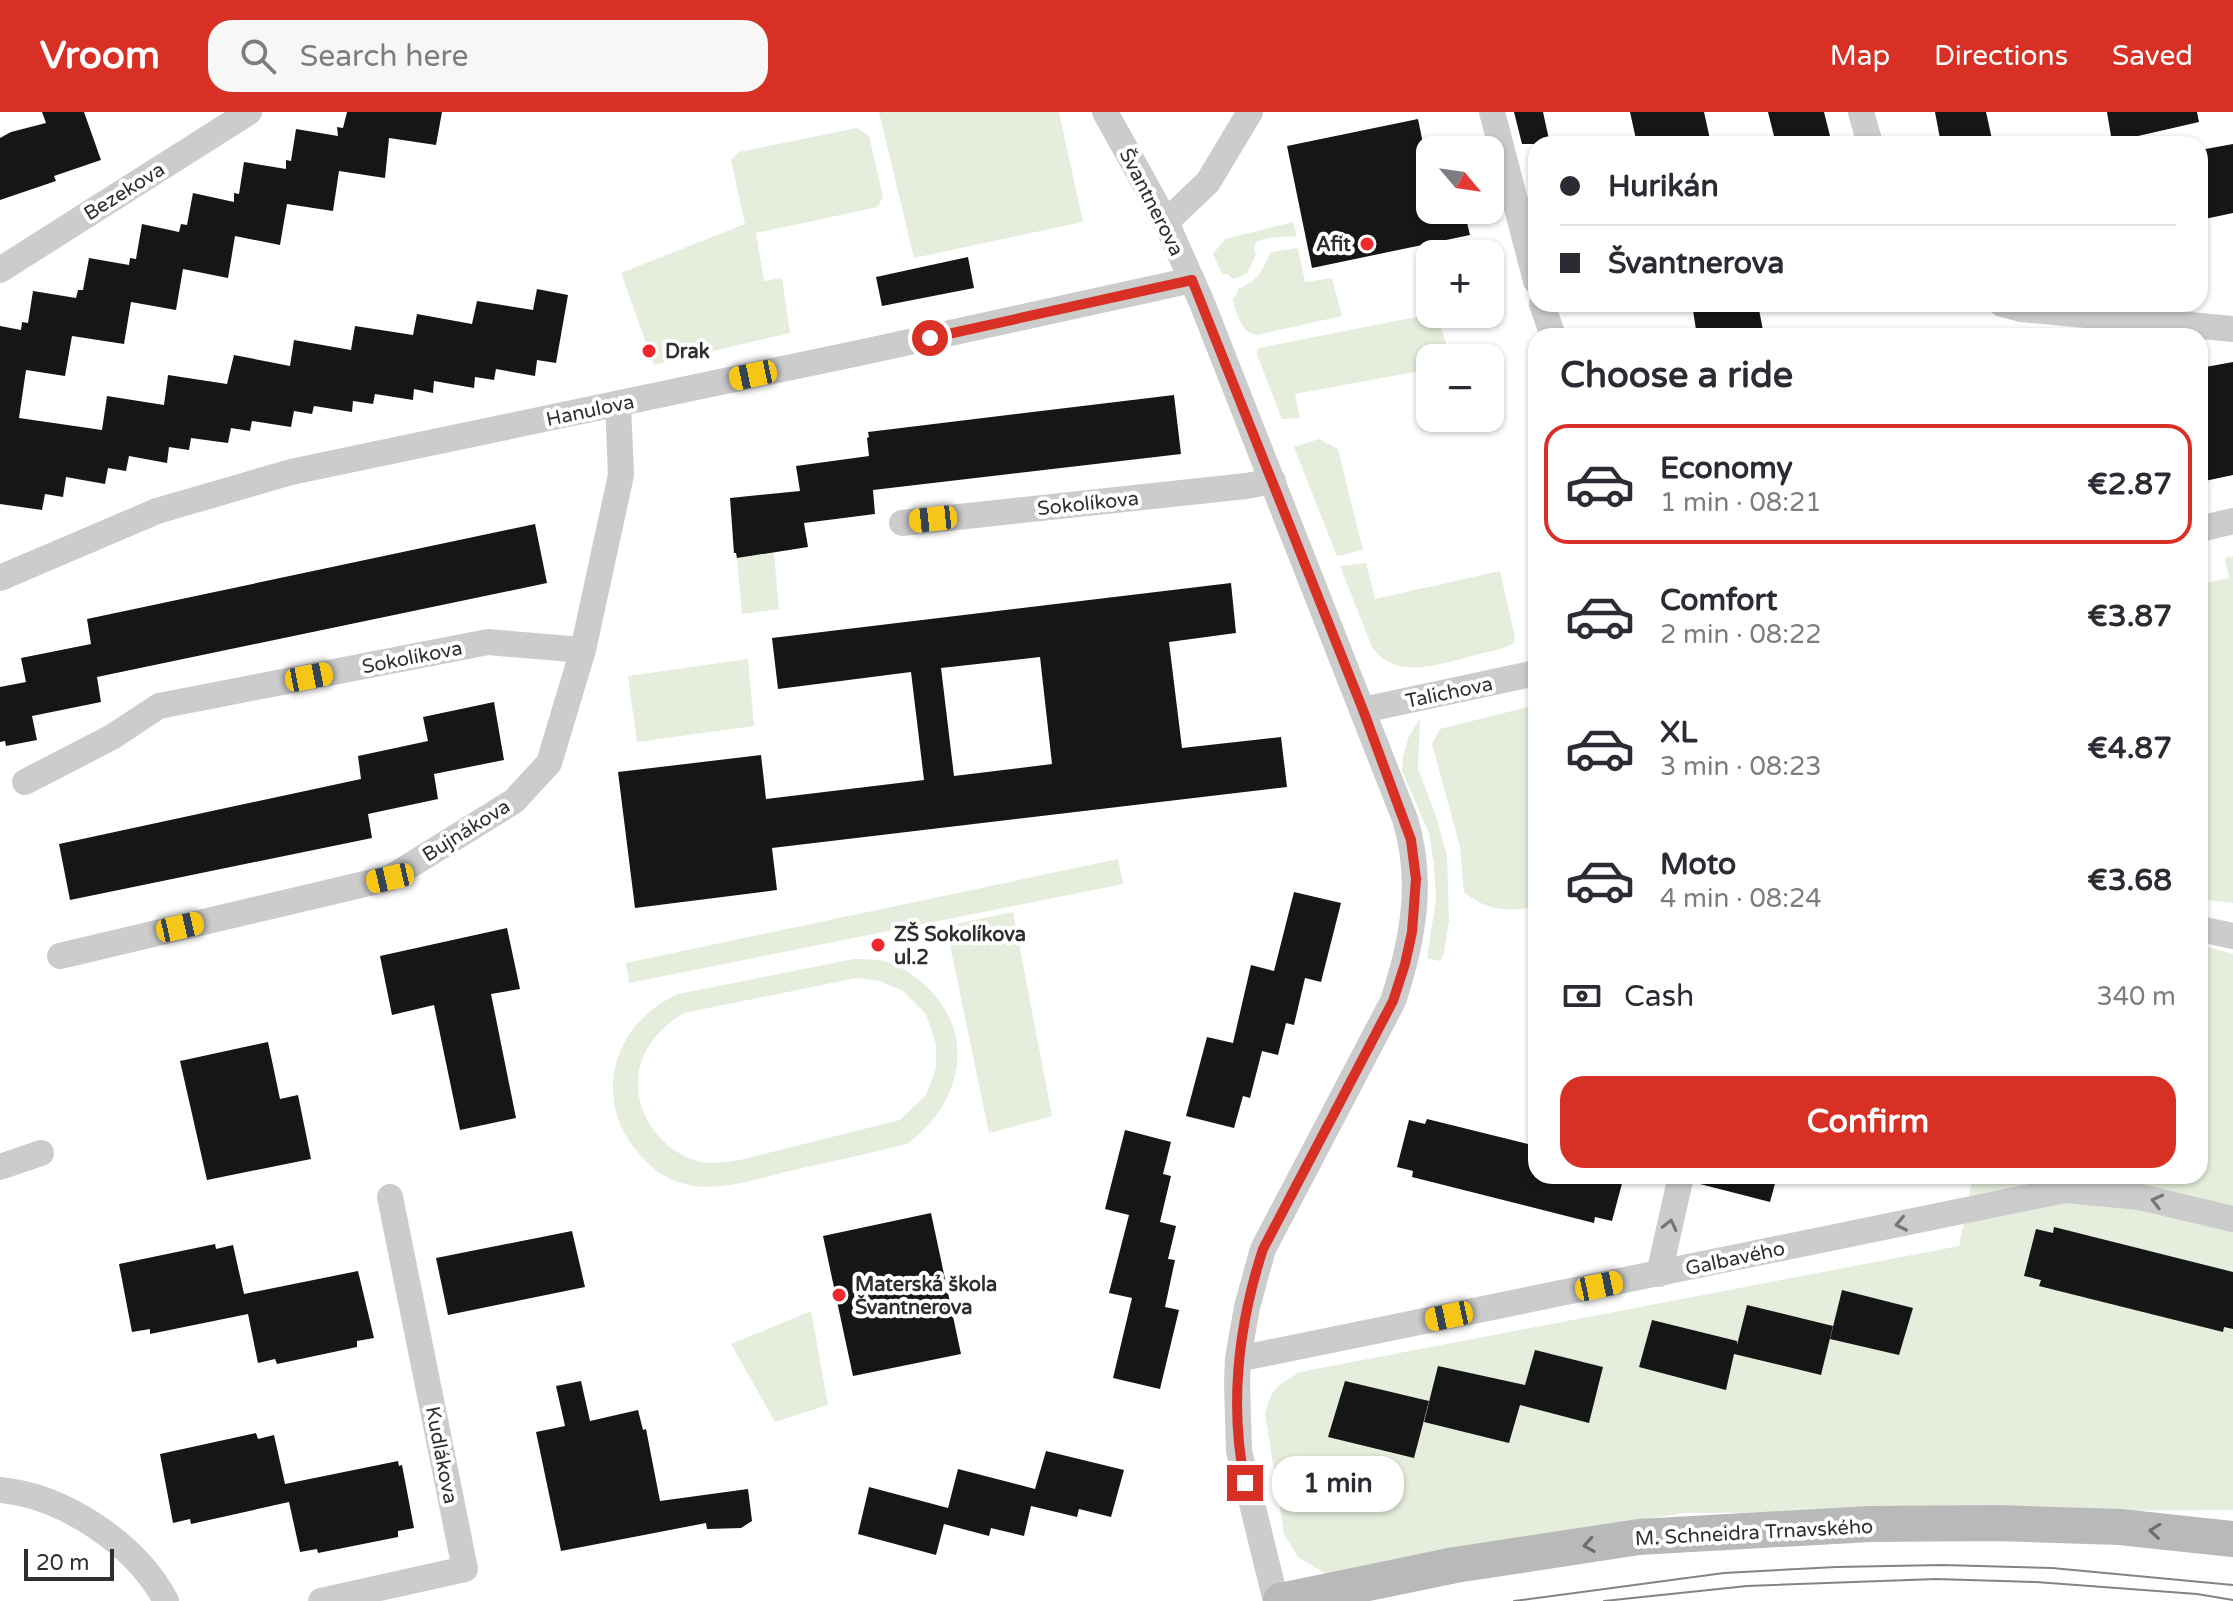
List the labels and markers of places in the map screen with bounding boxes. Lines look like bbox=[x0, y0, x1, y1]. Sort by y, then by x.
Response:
place label: Afit bbox=[1316, 233, 1351, 257]
marker: Afit bbox=[1358, 235, 1376, 253]
place label: Drak bbox=[665, 340, 710, 364]
marker: Drak bbox=[640, 342, 658, 360]
place label: ZŠ Sokolíkova ul.2 bbox=[894, 921, 1026, 970]
marker: ZŠ Sokolíkova ul.2 bbox=[869, 936, 887, 954]
place label: Materská škola Švantnerova bbox=[855, 1273, 997, 1320]
marker: Materská škola Švantnerova bbox=[830, 1286, 848, 1304]

